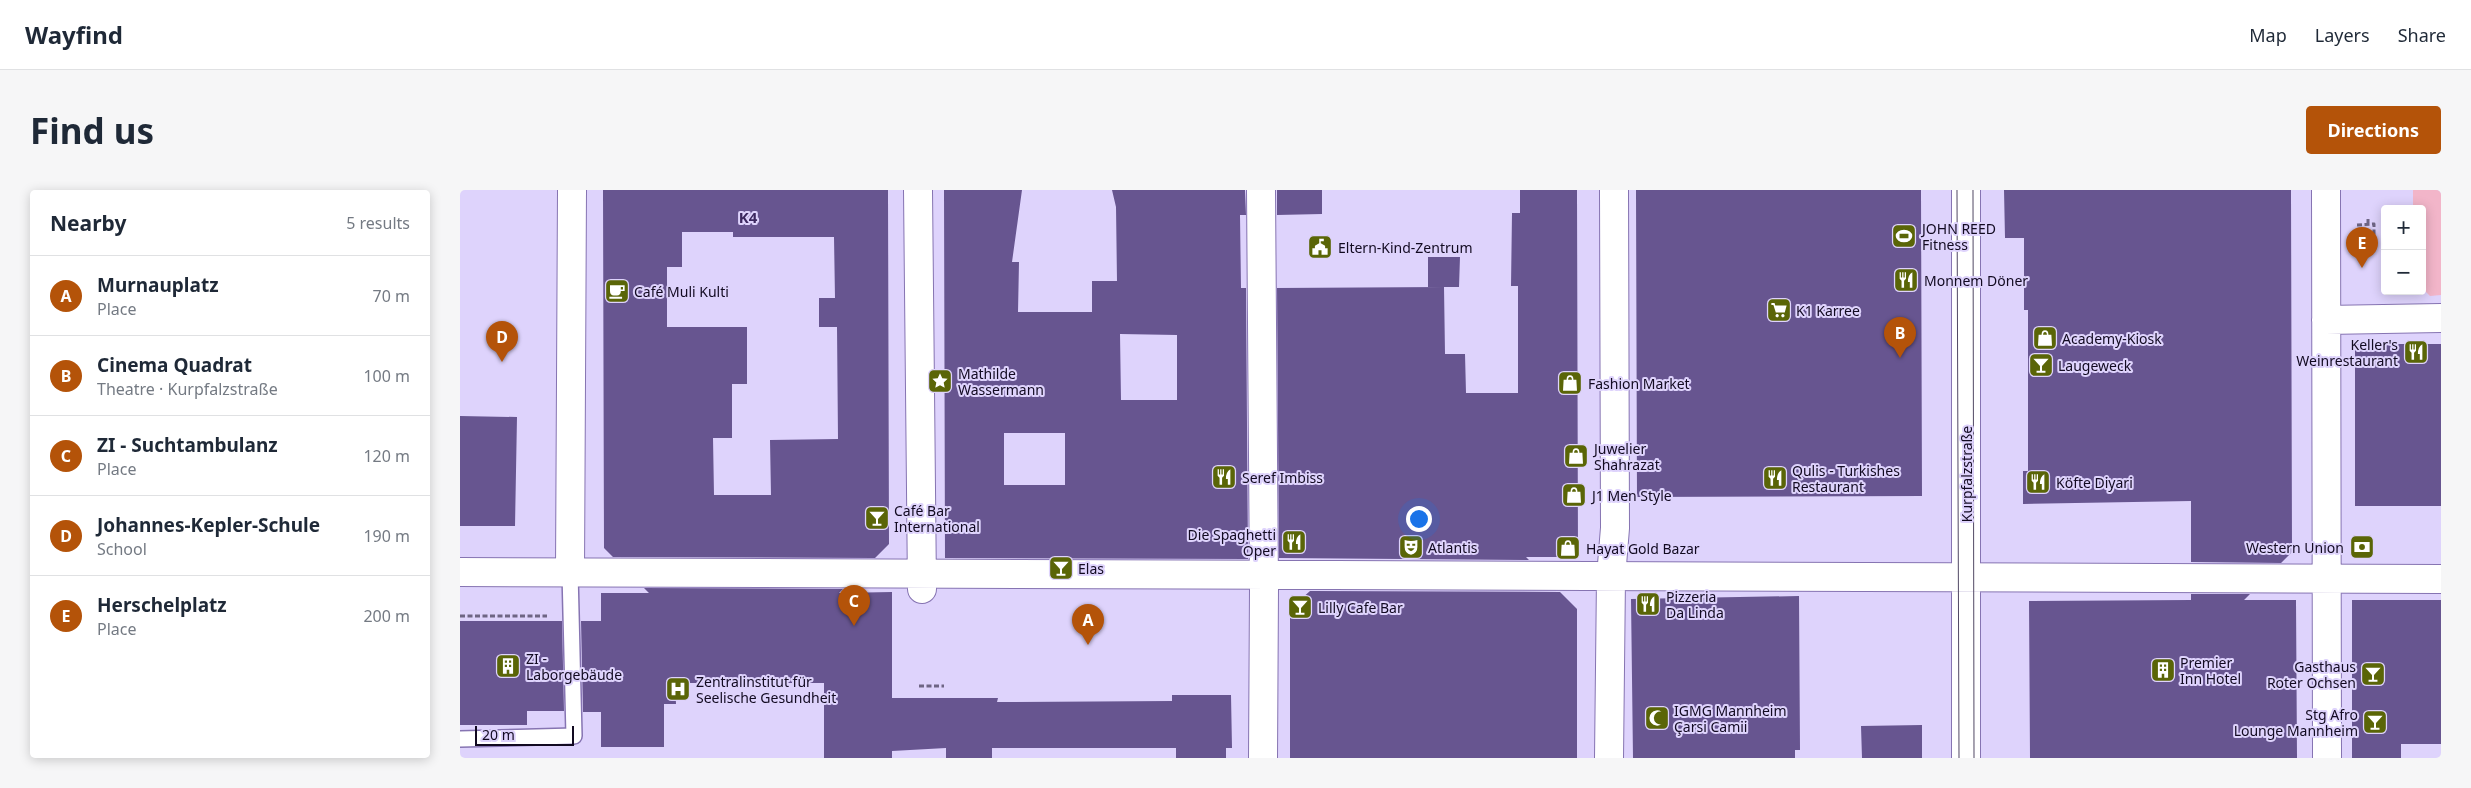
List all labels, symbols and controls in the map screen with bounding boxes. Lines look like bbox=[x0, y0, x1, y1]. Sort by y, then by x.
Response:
text: Wayfind bbox=[25, 18, 123, 51]
text: Map bbox=[2249, 23, 2287, 47]
text: Layers bbox=[2315, 23, 2370, 47]
text: Share bbox=[2398, 23, 2446, 47]
button: Directions bbox=[2306, 106, 2441, 154]
text: Find us bbox=[30, 107, 154, 154]
map controls bbox=[2381, 205, 2426, 295]
button: + bbox=[2381, 205, 2426, 250]
district label: K4 bbox=[739, 207, 758, 227]
text: Nearby bbox=[50, 209, 126, 237]
text: 5 results bbox=[346, 212, 410, 234]
place label: JOHN REED Fitness bbox=[1920, 219, 1996, 254]
sports icon: JOHN REED Fitness bbox=[1891, 223, 1917, 249]
pin: E bbox=[2346, 227, 2378, 268]
public building icon: Eltern-Kind-Zentrum bbox=[1307, 234, 1333, 260]
place label: Eltern-Kind-Zentrum bbox=[1338, 238, 1472, 257]
button: − bbox=[2381, 250, 2426, 295]
restaurant icon: Monnem Döner bbox=[1893, 267, 1919, 293]
place label: Monnem Döner bbox=[1924, 271, 2028, 290]
text: Murnauplatz bbox=[97, 272, 219, 298]
cafe icon: Café Muli Kulti bbox=[604, 278, 630, 304]
place label: Café Muli Kulti bbox=[634, 282, 729, 301]
text: A bbox=[60, 285, 72, 307]
text: 70 m bbox=[373, 285, 410, 307]
supermarket icon: K1 Karree bbox=[1766, 297, 1792, 323]
text: Place bbox=[97, 298, 137, 320]
place label: K1 Karree bbox=[1796, 301, 1860, 320]
pin: B bbox=[1884, 317, 1916, 358]
pin: D bbox=[486, 321, 518, 362]
shop icon: Academy-Kiosk bbox=[2032, 325, 2058, 351]
place label: Academy-Kiosk bbox=[2062, 329, 2162, 348]
place label: Keller's Weinrestaurant bbox=[2296, 335, 2398, 370]
restaurant icon: Keller's Weinrestaurant bbox=[2403, 339, 2429, 365]
text: Cinema Quadrat bbox=[97, 352, 252, 378]
bar icon: Laugeweck bbox=[2028, 352, 2054, 378]
place label: Laugeweck bbox=[2058, 356, 2132, 375]
place label: Mathilde Wassermann bbox=[958, 364, 1044, 399]
text: B bbox=[61, 365, 71, 387]
text: 100 m bbox=[363, 365, 410, 387]
place icon: Mathilde Wassermann bbox=[927, 368, 953, 394]
shop icon: Fashion Market bbox=[1557, 370, 1583, 396]
place label: Fashion Market bbox=[1588, 374, 1690, 393]
text: Theatre · Kurpfalzstraße bbox=[97, 378, 278, 400]
street label: Kurpfalzstraße bbox=[1957, 426, 1976, 522]
text: ZI - Suchtambulanz bbox=[97, 432, 278, 458]
place label: Juwelier Shahrazat bbox=[1592, 439, 1660, 474]
shop icon: Juwelier Shahrazat bbox=[1563, 443, 1589, 469]
text: C bbox=[61, 445, 71, 467]
text: 120 m bbox=[363, 445, 410, 467]
text: Place bbox=[97, 458, 137, 480]
place label: Qulis - Turkishes Restaurant bbox=[1792, 461, 1900, 496]
restaurant icon: Seref Imbiss bbox=[1211, 464, 1237, 490]
restaurant icon: Qulis - Turkishes Restaurant bbox=[1762, 465, 1788, 491]
place label: Seref Imbiss bbox=[1242, 468, 1323, 487]
restaurant icon: Köfte Diyari bbox=[2025, 469, 2051, 495]
place label: Köfte Diyari bbox=[2056, 473, 2133, 492]
shop icon: J1 Men Style bbox=[1561, 482, 1587, 508]
place label: J1 Men Style bbox=[1590, 486, 1672, 505]
place label: Café Bar International bbox=[894, 501, 980, 536]
bar icon: Café Bar International bbox=[864, 505, 890, 531]
your location bbox=[1406, 506, 1432, 532]
text: Johannes-Kepler-Schule bbox=[97, 512, 320, 538]
text: D bbox=[60, 525, 72, 547]
text: 190 m bbox=[363, 525, 410, 547]
place label: Die Spaghetti Oper bbox=[1188, 525, 1276, 560]
restaurant icon: Die Spaghetti Oper bbox=[1281, 529, 1307, 555]
theatre icon: Atlantis bbox=[1398, 534, 1424, 560]
bank icon: Western Union bbox=[2349, 534, 2375, 560]
shop icon: Hayat Gold Bazar bbox=[1555, 535, 1581, 561]
text: School bbox=[97, 538, 147, 560]
place label: Atlantis bbox=[1428, 538, 1478, 557]
place label: Western Union bbox=[2246, 538, 2344, 557]
place label: Hayat Gold Bazar bbox=[1586, 539, 1700, 558]
bar icon: Elas bbox=[1048, 555, 1074, 581]
place label: Elas bbox=[1078, 559, 1104, 578]
pin: C bbox=[838, 585, 870, 626]
place label: Pizzeria Da Linda bbox=[1666, 587, 1724, 622]
restaurant icon: Pizzeria Da Linda bbox=[1635, 591, 1661, 617]
text: Herschelplatz bbox=[97, 592, 227, 618]
bar icon: Lilly Cafe Bar bbox=[1287, 594, 1313, 620]
place label: Lilly Cafe Bar bbox=[1318, 598, 1403, 617]
pin: A bbox=[1072, 604, 1104, 645]
text: E bbox=[62, 605, 70, 627]
text: 200 m bbox=[363, 605, 410, 627]
text: Place bbox=[97, 618, 137, 640]
place label: ZI - Laborgebäude bbox=[526, 649, 622, 684]
building icon: ZI - Laborgebäude bbox=[495, 653, 521, 679]
place label: Premier Inn Hotel bbox=[2180, 653, 2241, 688]
building icon: Premier Inn Hotel bbox=[2150, 657, 2176, 683]
place label: Gasthaus Roter Ochsen bbox=[2267, 657, 2356, 692]
bar icon: Gasthaus Roter Ochsen bbox=[2360, 661, 2386, 687]
place label: Zentralinstitut für Seelische Gesundheit bbox=[696, 672, 836, 707]
hospital icon: Zentralinstitut für Seelische Gesundheit bbox=[665, 676, 691, 702]
place label: IGMG Mannheim Çarsi Camii bbox=[1674, 701, 1787, 736]
mosque icon: IGMG Mannheim Çarsi Camii bbox=[1644, 705, 1670, 731]
place label: Stg Afro Lounge Mannheim bbox=[2234, 705, 2358, 740]
bar icon: Stg Afro Lounge Mannheim bbox=[2362, 709, 2388, 735]
scale bar bbox=[475, 723, 574, 746]
text: 20 m bbox=[482, 725, 515, 744]

